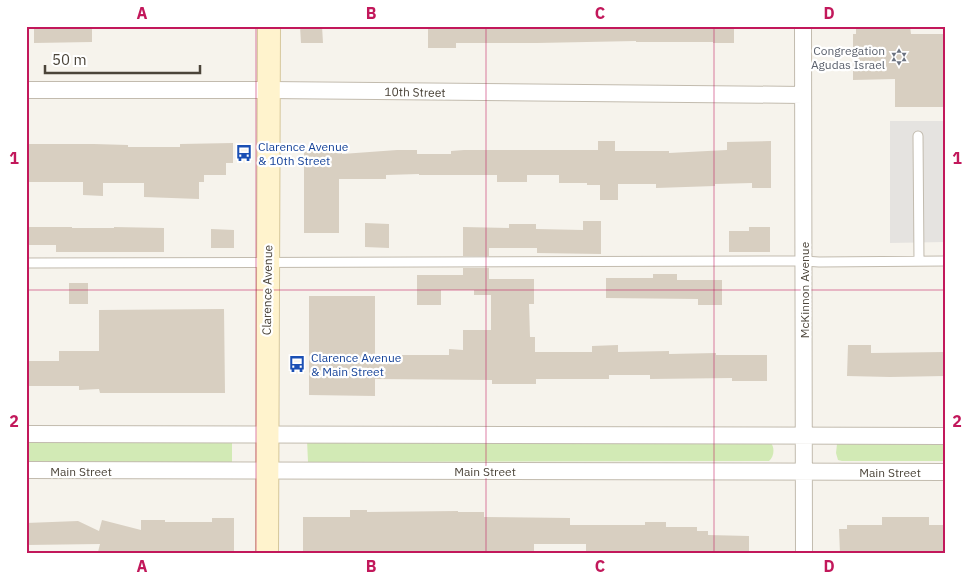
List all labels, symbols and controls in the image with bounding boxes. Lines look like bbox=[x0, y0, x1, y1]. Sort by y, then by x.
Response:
text: A bbox=[137, 3, 148, 23]
text: B bbox=[366, 3, 377, 23]
text: C bbox=[595, 3, 605, 23]
text: D bbox=[823, 3, 835, 23]
scale bar bbox=[45, 42, 200, 74]
place label: Congregation Agudas Israel bbox=[811, 43, 885, 72]
synagogue icon: Congregation Agudas Israel bbox=[889, 47, 909, 67]
text: 50 m bbox=[52, 50, 87, 69]
street label: 10th Street bbox=[384, 84, 446, 100]
place label: Clarence Avenue & 10th Street bbox=[258, 139, 349, 168]
bus stop icon: Clarence Avenue & 10th Street bbox=[234, 143, 254, 163]
text: 1 bbox=[9, 148, 19, 168]
text: 1 bbox=[952, 148, 962, 168]
street label: McKinnon Avenue bbox=[797, 241, 812, 338]
street label: Clarence Avenue bbox=[259, 244, 275, 335]
place label: Clarence Avenue & Main Street bbox=[311, 350, 402, 379]
bus stop icon: Clarence Avenue & Main Street bbox=[287, 354, 307, 374]
text: 2 bbox=[9, 411, 19, 431]
text: 2 bbox=[952, 411, 962, 431]
street label: Main Street bbox=[50, 464, 112, 479]
street label: Main Street bbox=[454, 464, 516, 479]
street label: Main Street bbox=[859, 465, 921, 480]
text: A bbox=[137, 556, 148, 576]
text: B bbox=[366, 556, 377, 576]
text: C bbox=[595, 556, 605, 576]
text: D bbox=[823, 556, 835, 576]

